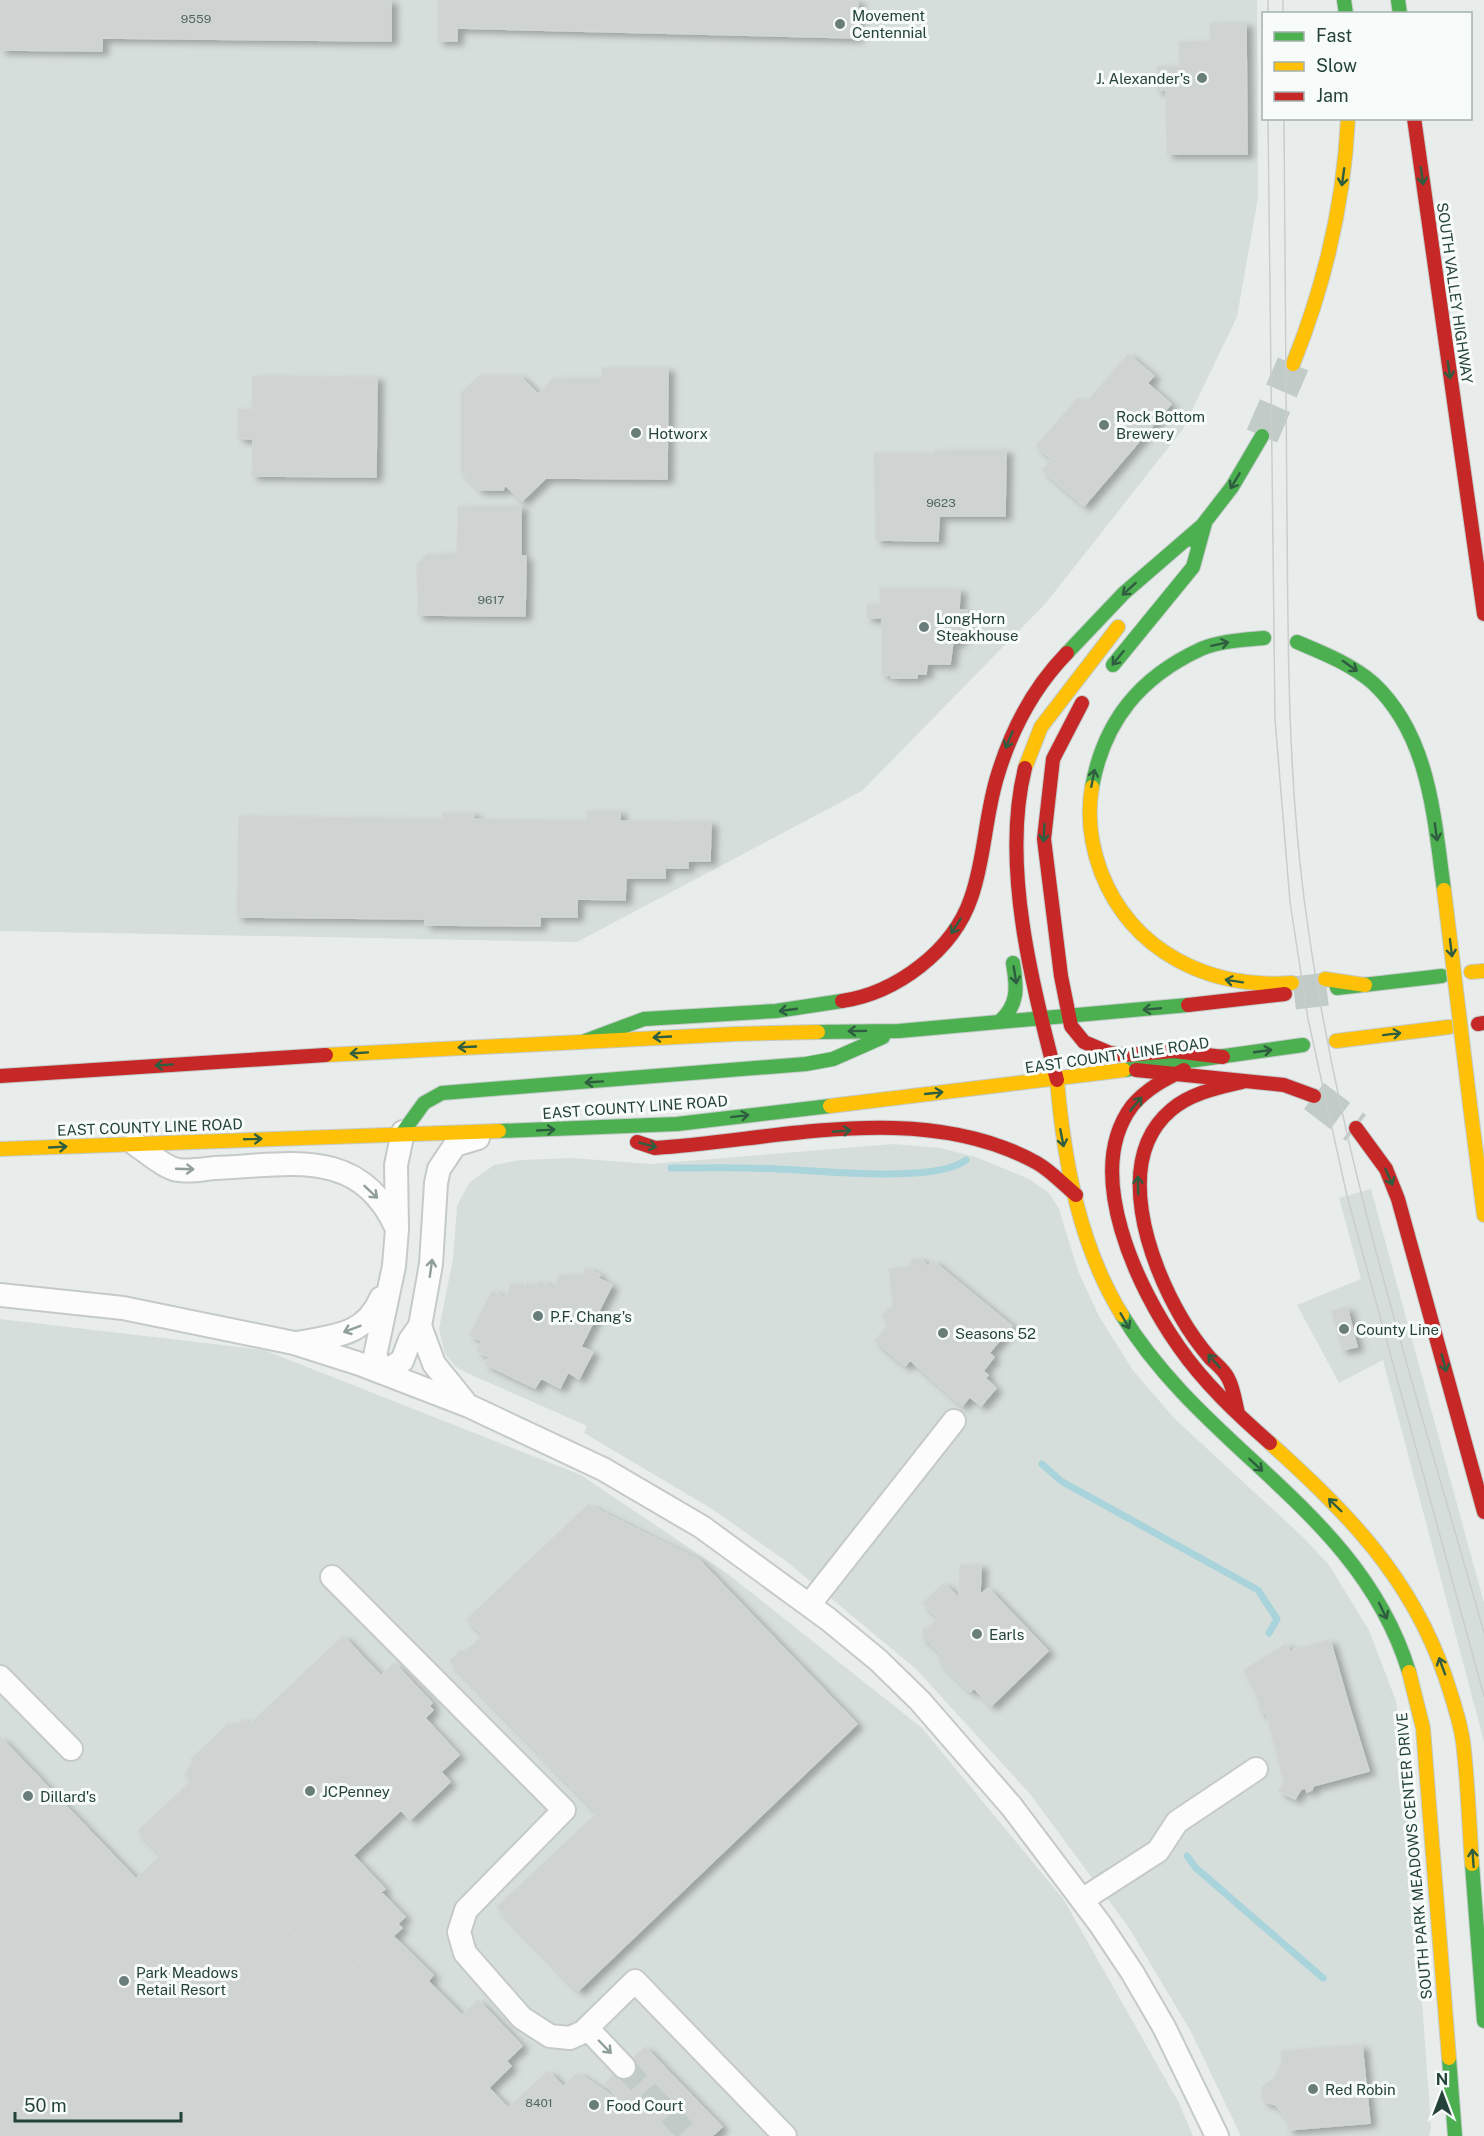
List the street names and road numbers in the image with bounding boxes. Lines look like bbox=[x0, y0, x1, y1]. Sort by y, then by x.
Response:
street label: SOUTH VALLEY HIGHWAY bbox=[1434, 201, 1476, 385]
street label: EAST COUNTY LINE ROAD bbox=[1024, 1034, 1210, 1076]
street label: EAST COUNTY LINE ROAD bbox=[542, 1092, 728, 1122]
street label: EAST COUNTY LINE ROAD bbox=[57, 1115, 243, 1139]
street label: SOUTH PARK MEADOWS CENTER DRIVE bbox=[1393, 1712, 1435, 2000]

